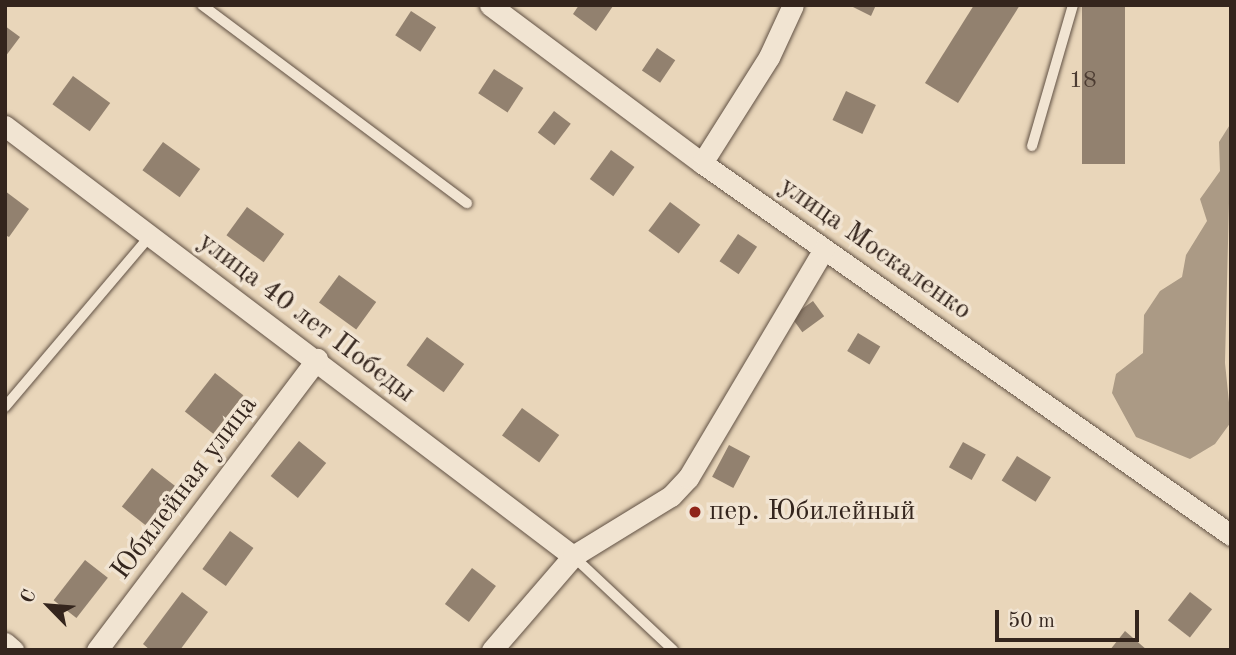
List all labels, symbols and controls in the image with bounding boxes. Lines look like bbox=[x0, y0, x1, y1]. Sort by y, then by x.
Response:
house number: 18 bbox=[1069, 68, 1097, 96]
street label: улица Москаленко bbox=[772, 170, 978, 328]
street label: улица 40 лет Победы bbox=[191, 226, 421, 410]
street label: Юбилейная улица bbox=[105, 389, 265, 587]
place label: пер. Юбилейный bbox=[709, 495, 915, 529]
marker: пер. Юбилейный bbox=[687, 504, 703, 520]
north arrow bbox=[14, 571, 84, 641]
text: С bbox=[18, 587, 41, 607]
scale bar bbox=[998, 596, 1142, 640]
text: 50 m bbox=[1008, 611, 1055, 632]

